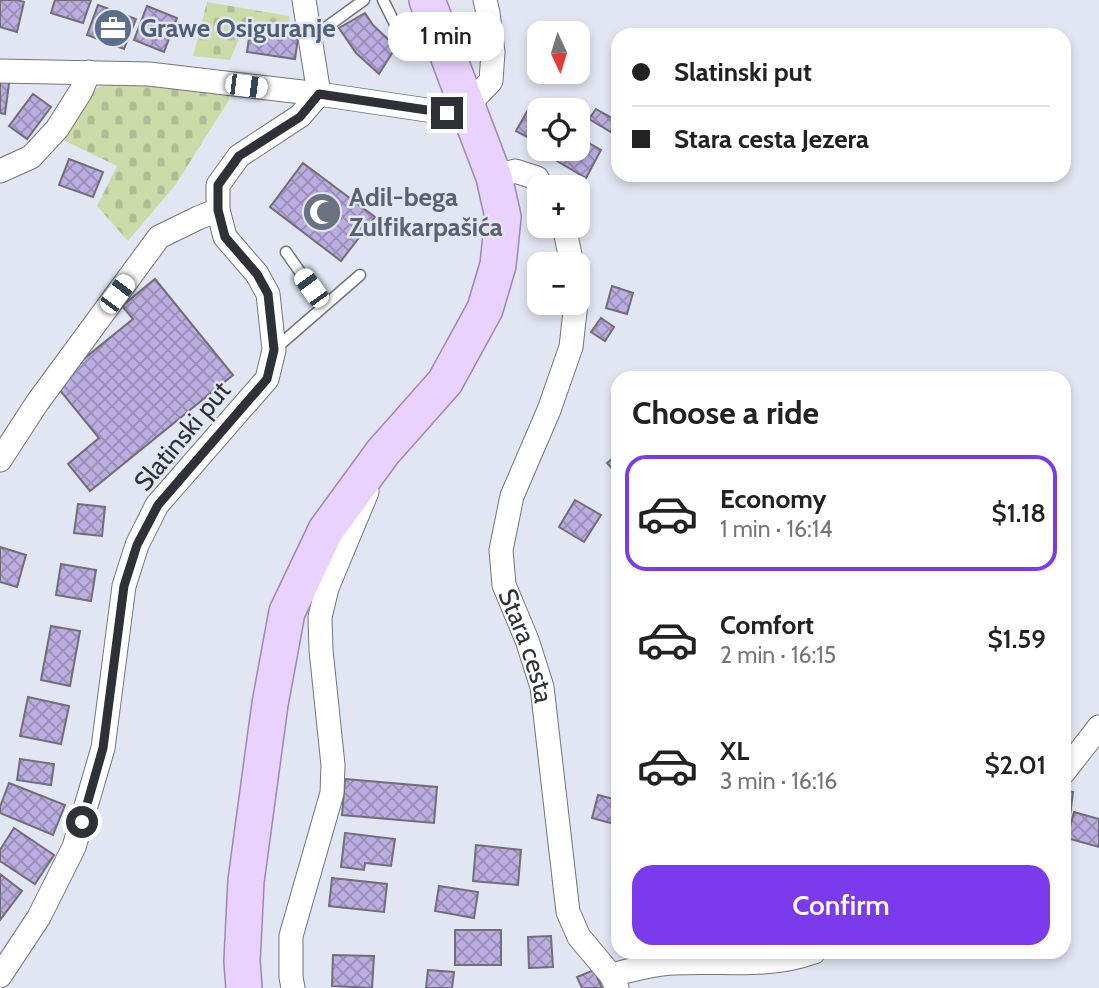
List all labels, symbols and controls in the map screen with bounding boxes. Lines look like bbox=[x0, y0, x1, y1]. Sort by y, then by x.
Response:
office icon: Grawe Osiguranje bbox=[92, 7, 134, 49]
callout: 1 min bbox=[389, 11, 505, 60]
place label: Grawe Osiguranje bbox=[140, 12, 336, 44]
north arrow bbox=[527, 21, 590, 84]
map controls bbox=[527, 21, 590, 315]
text: 1 min bbox=[420, 22, 472, 50]
text: Slatinski put bbox=[674, 56, 812, 88]
car bbox=[224, 73, 269, 99]
route end bbox=[431, 97, 463, 129]
button: locate bbox=[527, 98, 590, 161]
text: Stara cesta Jezera bbox=[674, 123, 869, 155]
button: + bbox=[527, 175, 590, 238]
place label: Adil-bega Zulfikarpašića bbox=[349, 181, 503, 243]
mosque icon: Adil-bega Zulfikarpašića bbox=[301, 191, 343, 233]
button: − bbox=[527, 252, 590, 315]
car bbox=[291, 265, 332, 311]
car bbox=[96, 271, 139, 317]
street label: Slatinski put bbox=[127, 375, 237, 497]
text: Choose a ride bbox=[632, 393, 819, 432]
icon: car bbox=[636, 482, 699, 545]
text: Economy bbox=[720, 483, 826, 515]
text: $1.18 bbox=[992, 497, 1046, 529]
text: 1 min · 16:14 bbox=[720, 515, 833, 543]
street label: Stara cesta bbox=[491, 584, 560, 705]
icon: car bbox=[636, 608, 699, 671]
text: Comfort bbox=[720, 609, 814, 641]
text: $1.59 bbox=[987, 623, 1046, 655]
text: 2 min · 16:15 bbox=[720, 641, 836, 669]
icon: car bbox=[636, 734, 699, 797]
text: XL bbox=[720, 735, 749, 767]
text: $2.01 bbox=[984, 749, 1046, 781]
text: 3 min · 16:16 bbox=[720, 767, 837, 795]
route start bbox=[66, 806, 98, 838]
button: Confirm bbox=[632, 865, 1050, 945]

